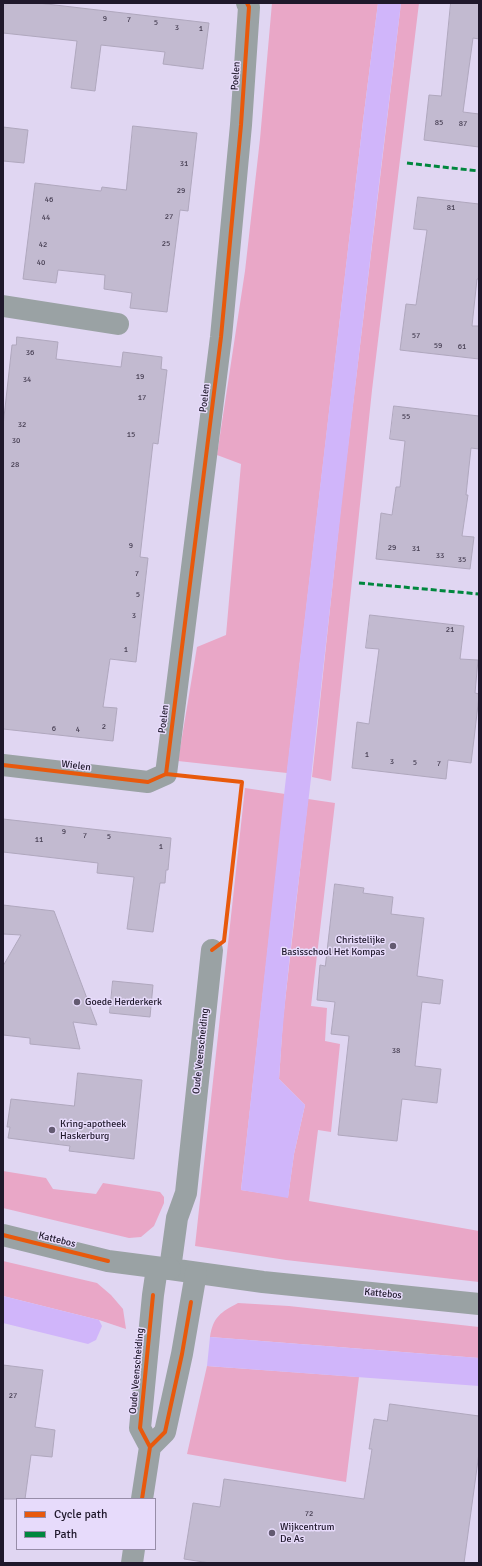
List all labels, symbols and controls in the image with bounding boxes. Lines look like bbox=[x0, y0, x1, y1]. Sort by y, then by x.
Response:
house number: 9 bbox=[103, 14, 107, 24]
house number: 7 bbox=[127, 15, 131, 25]
house number: 5 bbox=[154, 18, 158, 28]
house number: 3 bbox=[175, 23, 179, 33]
house number: 1 bbox=[199, 24, 203, 34]
street label: Poelen bbox=[229, 61, 243, 91]
house number: 85 bbox=[435, 118, 443, 128]
house number: 87 bbox=[459, 119, 467, 129]
house number: 31 bbox=[180, 159, 188, 169]
house number: 29 bbox=[177, 186, 185, 196]
house number: 46 bbox=[45, 195, 53, 205]
house number: 81 bbox=[447, 203, 455, 213]
house number: 27 bbox=[165, 212, 173, 222]
house number: 44 bbox=[42, 213, 50, 223]
house number: 25 bbox=[162, 239, 170, 249]
house number: 42 bbox=[39, 240, 47, 250]
house number: 40 bbox=[37, 258, 45, 268]
house number: 57 bbox=[412, 331, 420, 341]
house number: 59 bbox=[434, 341, 442, 351]
house number: 61 bbox=[458, 342, 466, 352]
house number: 36 bbox=[26, 348, 34, 358]
house number: 19 bbox=[136, 372, 144, 382]
house number: 34 bbox=[23, 375, 31, 385]
street label: Poelen bbox=[197, 383, 213, 413]
house number: 17 bbox=[138, 393, 146, 403]
house number: 55 bbox=[402, 412, 410, 422]
house number: 32 bbox=[18, 420, 26, 430]
house number: 15 bbox=[127, 430, 135, 440]
house number: 30 bbox=[12, 436, 20, 446]
house number: 28 bbox=[11, 460, 19, 470]
house number: 9 bbox=[129, 541, 133, 551]
house number: 29 bbox=[388, 543, 396, 553]
house number: 31 bbox=[412, 544, 420, 554]
house number: 33 bbox=[436, 551, 444, 561]
house number: 35 bbox=[458, 555, 466, 565]
house number: 7 bbox=[135, 569, 139, 579]
house number: 5 bbox=[136, 590, 140, 600]
house number: 3 bbox=[132, 611, 136, 621]
house number: 21 bbox=[446, 625, 454, 635]
house number: 1 bbox=[124, 645, 128, 655]
street label: Poelen bbox=[156, 704, 172, 734]
house number: 2 bbox=[102, 722, 106, 732]
house number: 6 bbox=[52, 724, 56, 734]
house number: 4 bbox=[76, 725, 80, 735]
house number: 1 bbox=[365, 750, 369, 760]
house number: 3 bbox=[390, 757, 394, 767]
street label: Wielen bbox=[61, 758, 91, 774]
house number: 5 bbox=[413, 758, 417, 768]
house number: 7 bbox=[437, 759, 441, 769]
house number: 9 bbox=[62, 827, 66, 837]
house number: 7 bbox=[83, 831, 87, 841]
house number: 5 bbox=[107, 832, 111, 842]
house number: 11 bbox=[35, 835, 43, 845]
house number: 1 bbox=[159, 842, 163, 852]
place label: Christelijke Basisschool Het Kompas bbox=[281, 934, 385, 958]
marker: Christelijke Basisschool Het Kompas bbox=[388, 941, 398, 951]
place label: Goede Herderkerk bbox=[85, 996, 162, 1008]
marker: Goede Herderkerk bbox=[72, 997, 82, 1007]
street label: Oude Veenscheiding bbox=[191, 1007, 211, 1095]
house number: 38 bbox=[392, 1046, 400, 1056]
place label: Kring-apotheek Haskerburg bbox=[60, 1118, 126, 1142]
marker: Kring-apotheek Haskerburg bbox=[47, 1125, 57, 1135]
street label: Kattebos bbox=[37, 1230, 77, 1250]
street label: Kattebos bbox=[364, 1286, 402, 1302]
street label: Oude Veenscheiding bbox=[127, 1328, 147, 1414]
house number: 27 bbox=[9, 1391, 17, 1401]
legend bbox=[16, 1498, 156, 1550]
text: Cycle path bbox=[54, 1507, 107, 1522]
house number: 72 bbox=[305, 1509, 313, 1519]
place label: Wijkcentrum De As bbox=[280, 1521, 335, 1544]
text: Path bbox=[54, 1527, 77, 1542]
marker: Wijkcentrum De As bbox=[267, 1528, 277, 1538]

